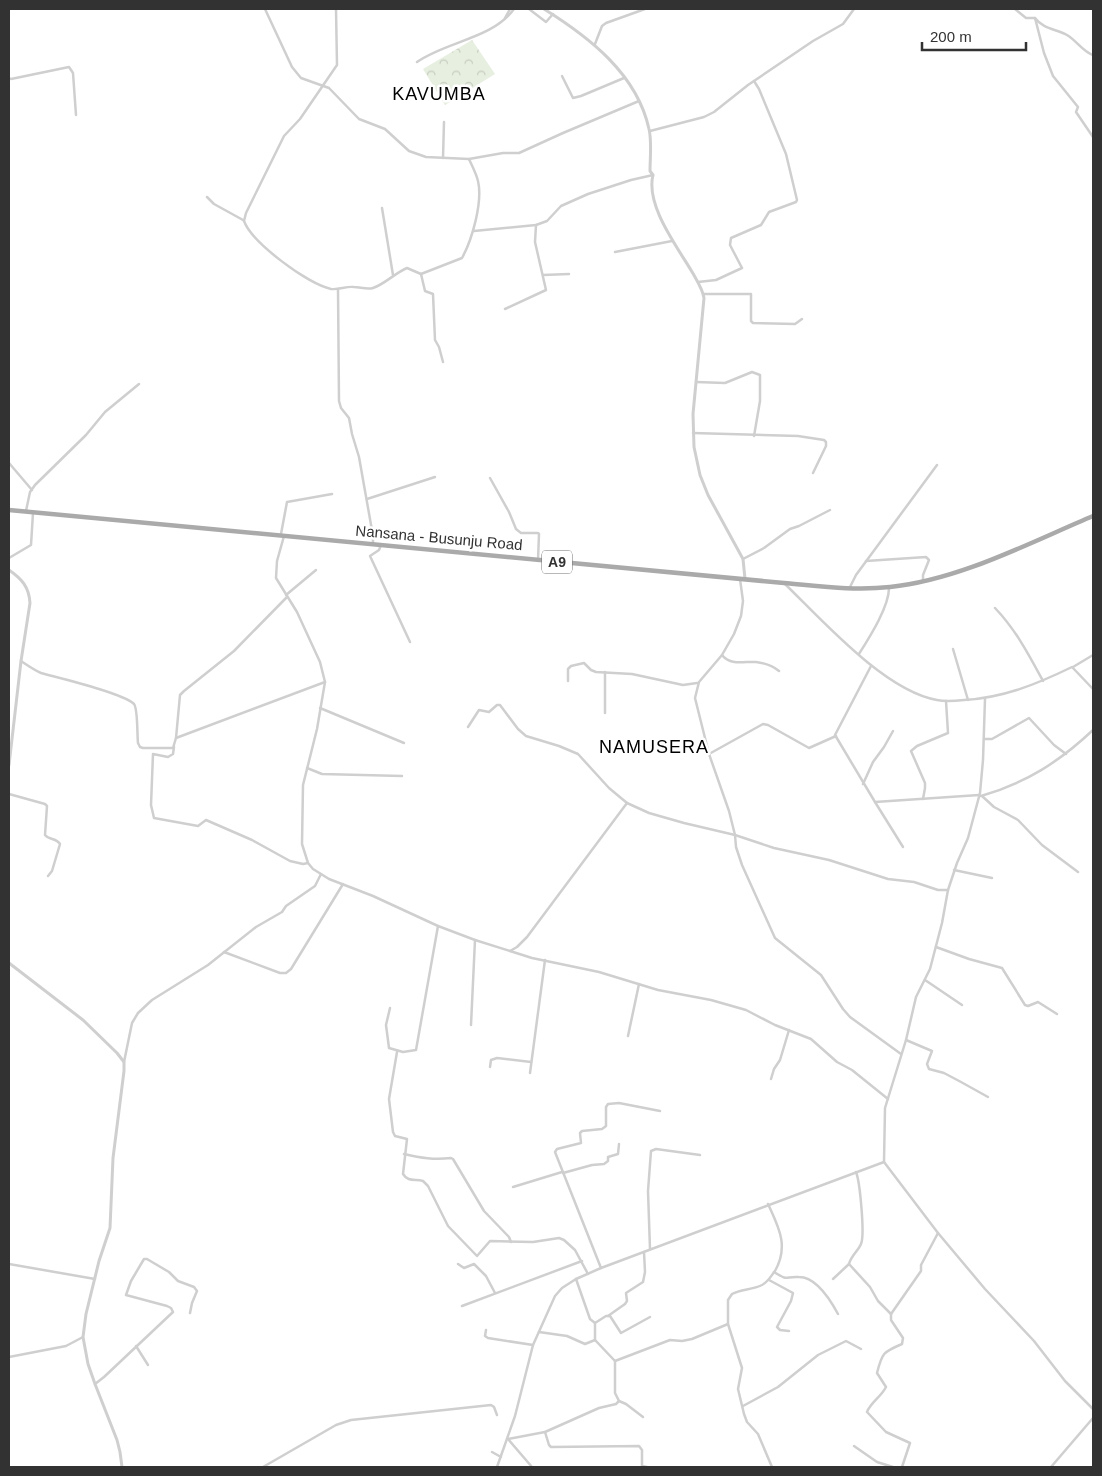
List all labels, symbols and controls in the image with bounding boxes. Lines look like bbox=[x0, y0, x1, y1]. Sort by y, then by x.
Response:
scale bar bbox=[922, 20, 1026, 52]
text: 200 m bbox=[930, 28, 972, 45]
district label: KAVUMBA bbox=[392, 84, 486, 104]
street label: Nansana - Busunju Road bbox=[355, 522, 523, 553]
road number: A9 bbox=[542, 550, 572, 574]
district label: NAMUSERA bbox=[599, 737, 709, 757]

